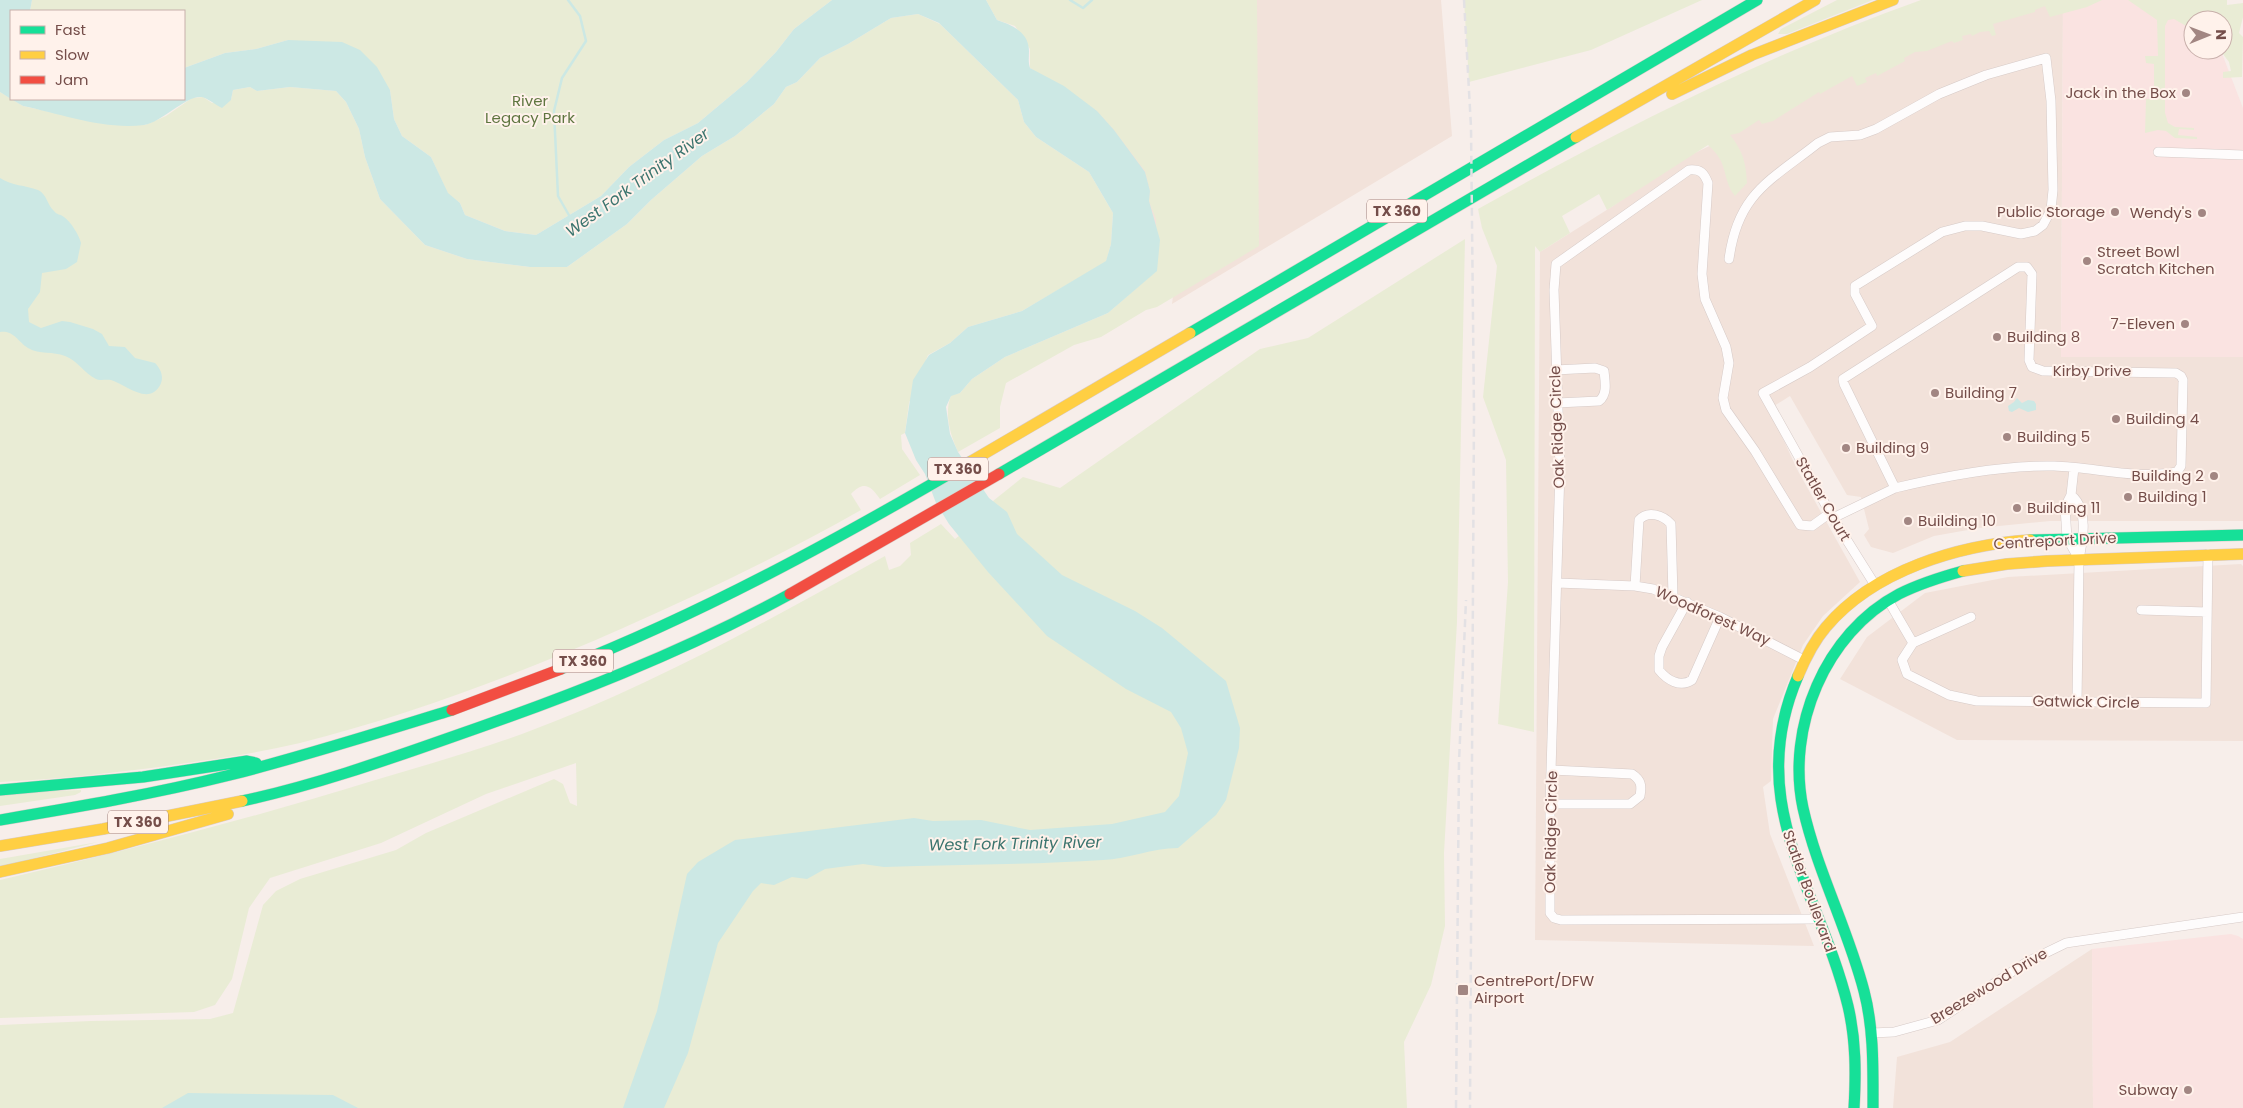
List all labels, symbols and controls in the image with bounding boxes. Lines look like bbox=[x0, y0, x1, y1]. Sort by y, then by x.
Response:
legend bbox=[10, 10, 185, 100]
north arrow bbox=[2183, 10, 2233, 60]
text: Fast bbox=[55, 19, 86, 40]
text: N bbox=[2211, 29, 2231, 40]
text: Slow bbox=[55, 44, 90, 65]
text: Jam bbox=[55, 69, 89, 90]
place label: Jack in the Box bbox=[2065, 82, 2176, 103]
marker: Jack in the Box bbox=[2180, 87, 2192, 99]
park label: River Legacy Park bbox=[485, 90, 575, 128]
water label: West Fork Trinity River bbox=[561, 122, 715, 242]
road number: TX 360 bbox=[1367, 200, 1427, 222]
place label: Public Storage bbox=[1997, 201, 2105, 222]
place label: Wendy's bbox=[2130, 202, 2192, 223]
marker: Public Storage bbox=[2109, 206, 2121, 218]
marker: Wendy's bbox=[2196, 207, 2208, 219]
place label: Street Bowl Scratch Kitchen bbox=[2097, 241, 2215, 279]
marker: Street Bowl Scratch Kitchen bbox=[2081, 255, 2093, 267]
place label: 7-Eleven bbox=[2111, 313, 2175, 334]
marker: 7-Eleven bbox=[2179, 318, 2191, 330]
place label: Building 8 bbox=[2007, 326, 2080, 347]
marker: Building 8 bbox=[1991, 331, 2003, 343]
street label: Kirby Drive bbox=[2053, 360, 2131, 381]
street label: Oak Ridge Circle bbox=[1544, 365, 1569, 489]
place label: Building 7 bbox=[1945, 382, 2017, 403]
marker: Building 7 bbox=[1929, 387, 1941, 399]
place label: Building 4 bbox=[2126, 408, 2199, 429]
marker: Building 4 bbox=[2110, 413, 2122, 425]
place label: Building 5 bbox=[2017, 426, 2090, 447]
marker: Building 5 bbox=[2001, 431, 2013, 443]
place label: Building 9 bbox=[1856, 437, 1929, 458]
marker: Building 9 bbox=[1840, 442, 1852, 454]
street label: Statler Court bbox=[1791, 453, 1856, 545]
road number: TX 360 bbox=[928, 458, 988, 480]
place label: Building 2 bbox=[2132, 465, 2204, 486]
marker: Building 2 bbox=[2208, 470, 2220, 482]
place label: Building 1 bbox=[2138, 486, 2207, 507]
marker: Building 1 bbox=[2122, 491, 2134, 503]
place label: Building 11 bbox=[2027, 497, 2100, 518]
marker: Building 11 bbox=[2011, 502, 2023, 514]
place label: Building 10 bbox=[1918, 510, 1996, 531]
marker: Building 10 bbox=[1902, 515, 1914, 527]
street label: Centreport Drive bbox=[1993, 527, 2117, 554]
street label: Woodforest Way bbox=[1652, 581, 1775, 651]
road number: TX 360 bbox=[553, 649, 613, 672]
street label: Gatwick Circle bbox=[2032, 690, 2140, 713]
street label: Oak Ridge Circle bbox=[1539, 770, 1562, 894]
road number: TX 360 bbox=[108, 810, 168, 834]
street label: Statler Boulevard bbox=[1778, 827, 1841, 955]
water label: West Fork Trinity River bbox=[929, 830, 1103, 857]
street label: Breezewood Drive bbox=[1926, 942, 2051, 1029]
place label: CentrePort/DFW Airport bbox=[1474, 970, 1594, 1008]
marker: CentrePort/DFW Airport bbox=[1456, 983, 1470, 997]
place label: Subway bbox=[2119, 1079, 2179, 1100]
marker: Subway bbox=[2182, 1084, 2194, 1096]

